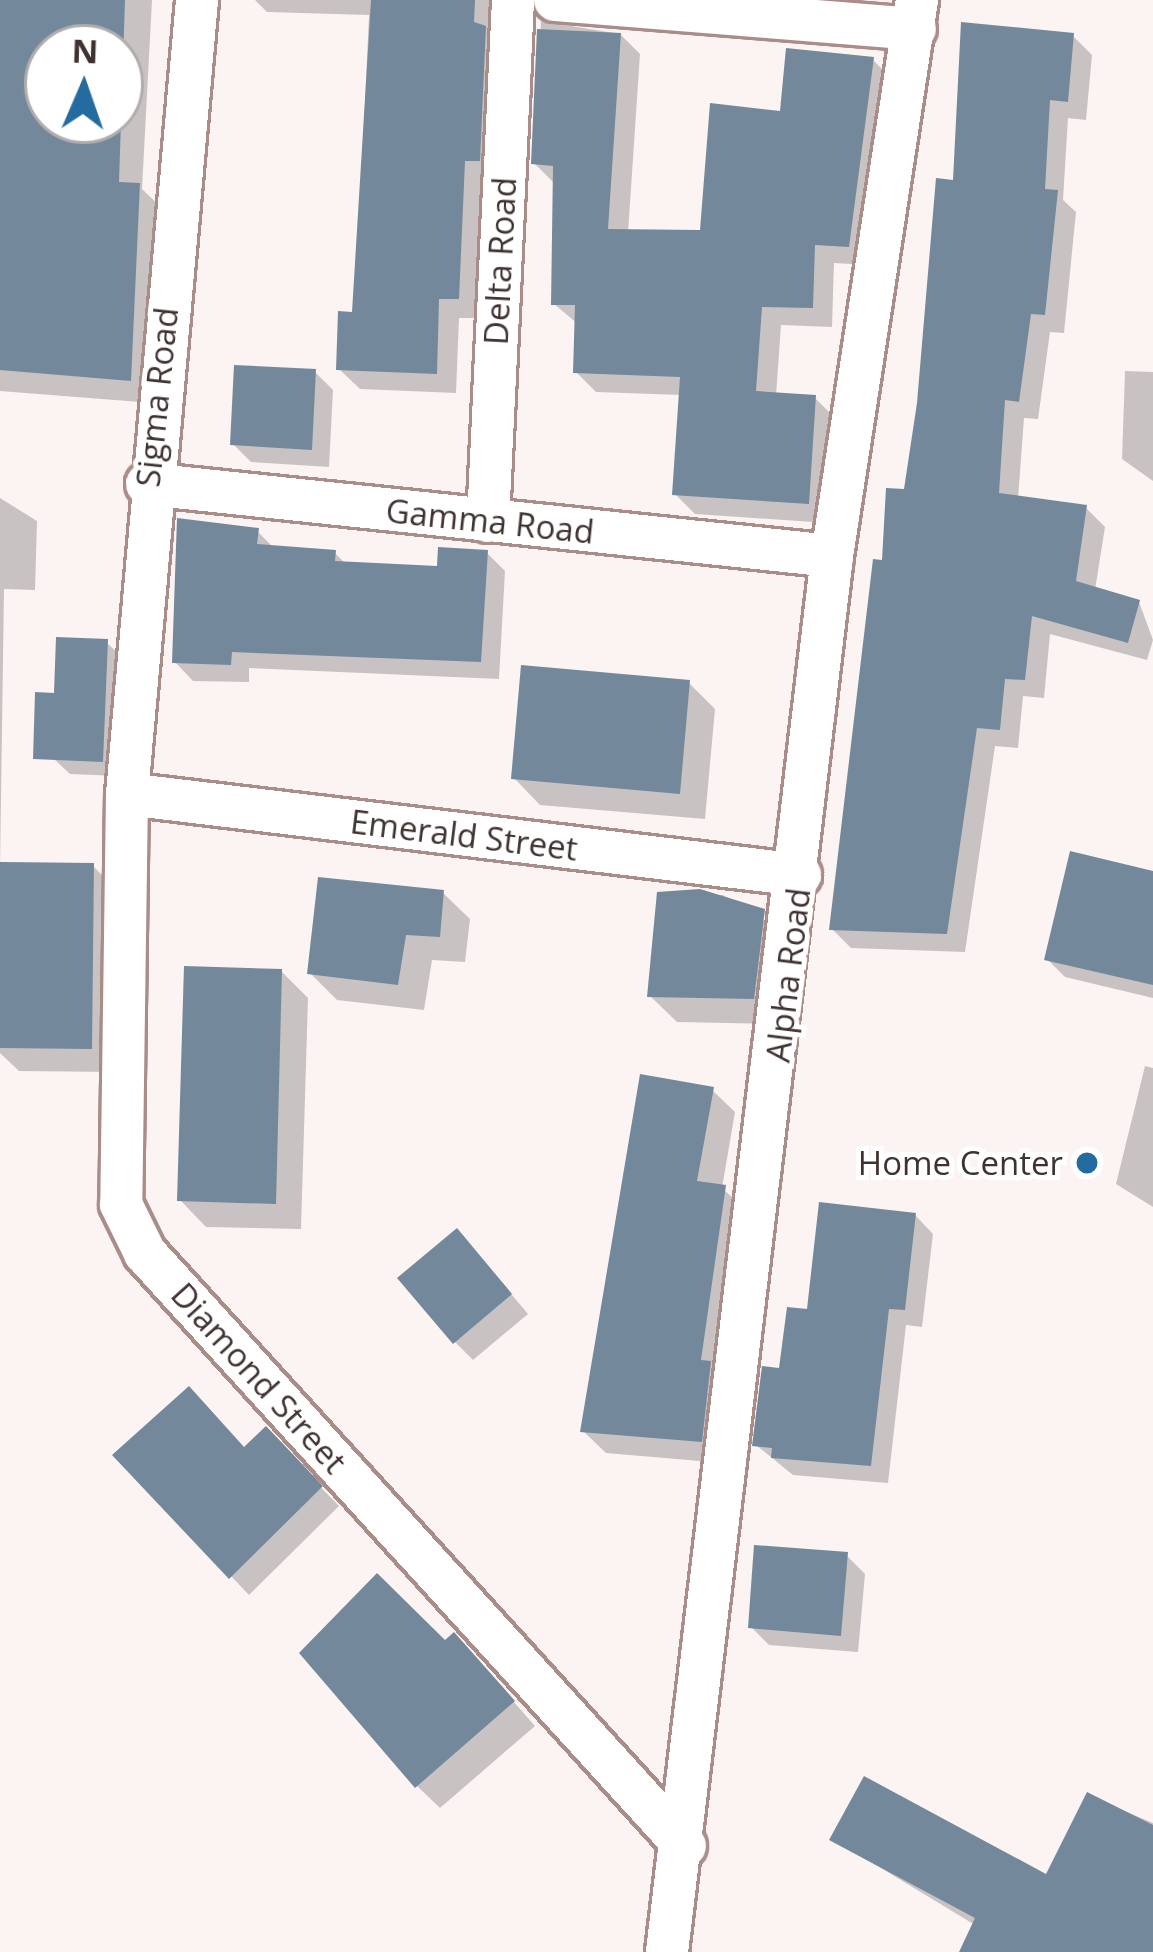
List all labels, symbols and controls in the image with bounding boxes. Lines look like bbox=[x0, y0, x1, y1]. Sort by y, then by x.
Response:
north arrow bbox=[24, 24, 144, 144]
text: N bbox=[71, 28, 99, 73]
street label: Delta Road bbox=[476, 176, 524, 346]
street label: Sigma Road bbox=[128, 305, 186, 489]
street label: Gamma Road bbox=[384, 490, 596, 552]
street label: Emerald Street bbox=[348, 801, 580, 869]
street label: Alpha Road bbox=[758, 886, 818, 1064]
place label: Home Center bbox=[858, 1143, 1063, 1183]
marker: Home Center bbox=[1074, 1150, 1100, 1176]
street label: Diamond Street bbox=[163, 1275, 355, 1481]

